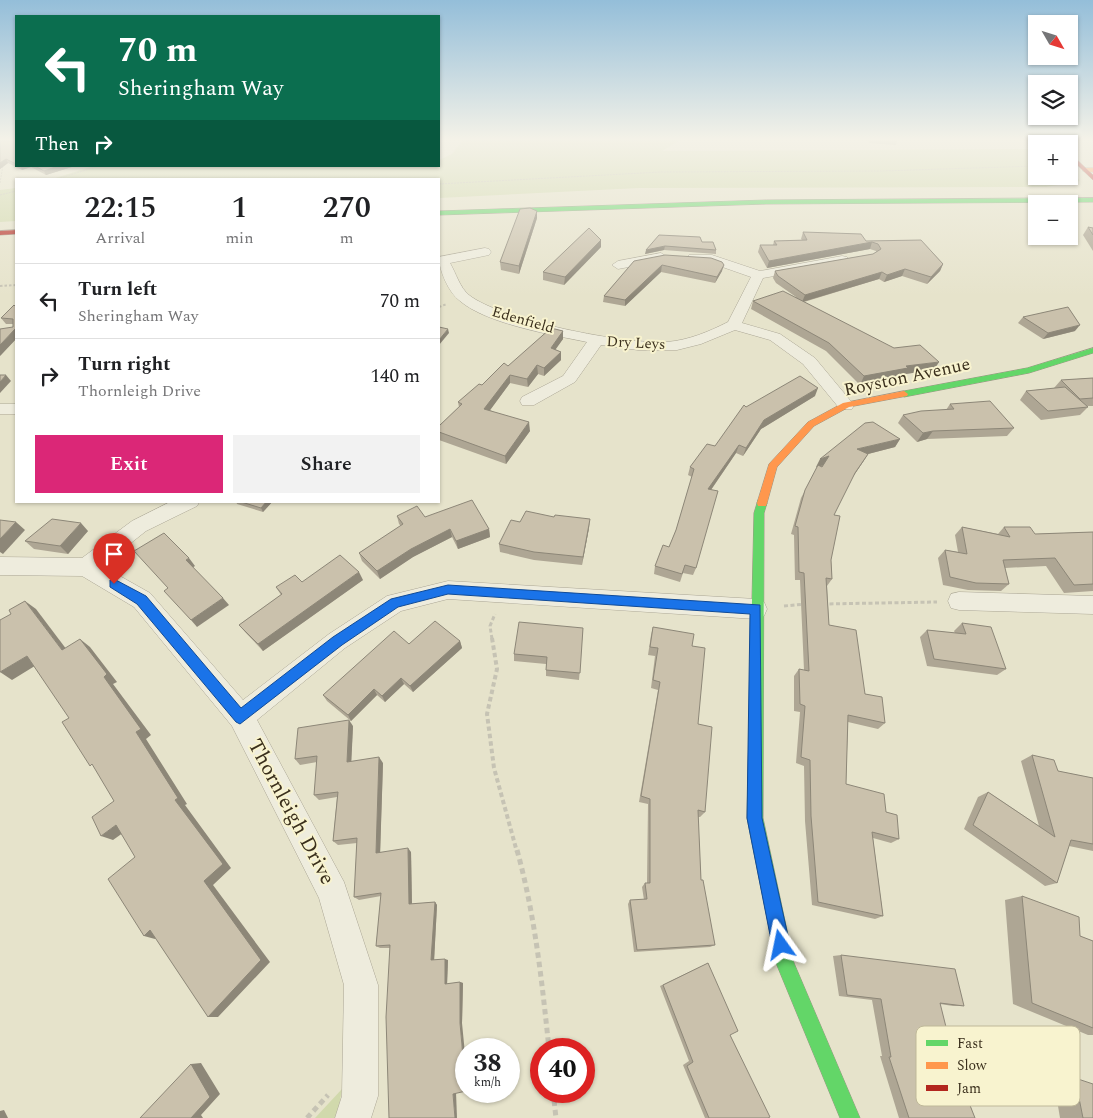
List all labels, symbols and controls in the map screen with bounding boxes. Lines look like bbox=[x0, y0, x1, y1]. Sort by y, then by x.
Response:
north arrow bbox=[1028, 15, 1078, 65]
map controls bbox=[1028, 15, 1078, 245]
text: 70 m bbox=[118, 24, 198, 77]
icon: left bbox=[35, 35, 100, 100]
text: Sheringham Way bbox=[118, 72, 283, 105]
button: layers bbox=[1028, 75, 1078, 125]
text: Then bbox=[35, 130, 79, 159]
icon: right bbox=[89, 130, 117, 158]
button: + bbox=[1028, 135, 1078, 185]
text: 22:15 bbox=[84, 185, 156, 231]
text: 1 bbox=[231, 185, 247, 231]
text: 270 bbox=[323, 185, 371, 231]
button: − bbox=[1028, 195, 1078, 245]
text: Arrival bbox=[95, 226, 145, 250]
text: min bbox=[225, 226, 253, 250]
text: m bbox=[340, 226, 354, 250]
text: Turn left bbox=[78, 275, 157, 304]
icon: left bbox=[35, 287, 63, 315]
text: 70 m bbox=[380, 287, 420, 316]
street label: Edenfield bbox=[489, 300, 557, 340]
text: Sheringham Way bbox=[78, 304, 198, 328]
street label: Dry Leys bbox=[606, 330, 666, 356]
text: Turn right bbox=[78, 350, 171, 379]
street label: Royston Avenue bbox=[841, 350, 973, 404]
icon: right bbox=[35, 362, 63, 390]
text: 140 m bbox=[370, 362, 420, 391]
text: Thornleigh Drive bbox=[78, 379, 201, 403]
button: Exit bbox=[35, 435, 223, 493]
button: Share bbox=[233, 435, 420, 493]
pin bbox=[93, 533, 135, 584]
icon: arrive bbox=[100, 540, 128, 568]
street label: Thornleigh Drive bbox=[239, 733, 343, 891]
position arrow bbox=[754, 918, 806, 970]
legend bbox=[916, 1026, 1080, 1106]
text: Fast bbox=[957, 1033, 983, 1054]
speed limit sign: 40 bbox=[530, 1038, 595, 1103]
text: 38 bbox=[473, 1045, 502, 1083]
text: Slow bbox=[957, 1055, 987, 1076]
text: km/h bbox=[474, 1073, 501, 1092]
text: Jam bbox=[957, 1078, 981, 1099]

